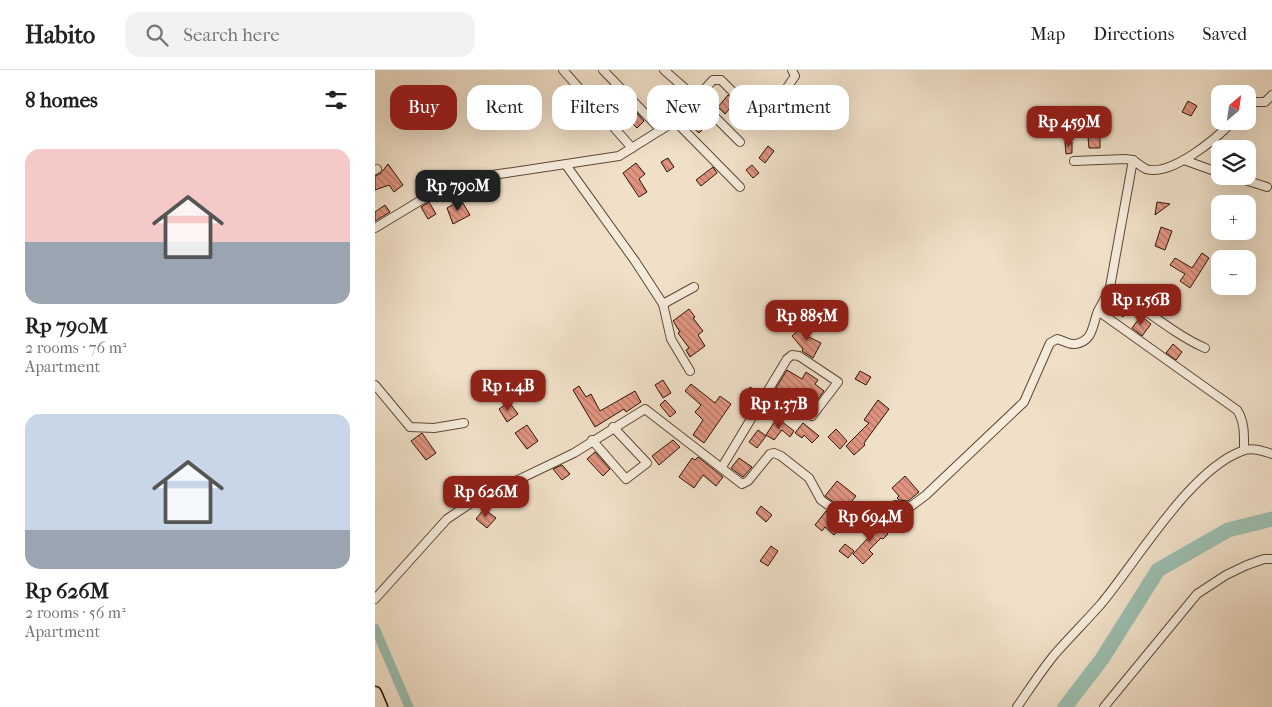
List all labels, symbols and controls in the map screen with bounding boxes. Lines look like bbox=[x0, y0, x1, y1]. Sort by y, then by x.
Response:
search box bbox=[125, 12, 475, 57]
text: Habito bbox=[25, 21, 95, 49]
icon: search bbox=[143, 21, 171, 49]
text: Search here bbox=[183, 24, 280, 46]
text: Map bbox=[1031, 24, 1065, 45]
text: Directions bbox=[1093, 24, 1174, 45]
text: Saved bbox=[1202, 24, 1247, 45]
chip: Buy bbox=[390, 85, 457, 130]
chip: Rent bbox=[467, 85, 542, 130]
chip: Filters bbox=[552, 85, 637, 130]
chip: New bbox=[647, 85, 719, 130]
chip: Apartment bbox=[729, 85, 849, 130]
north arrow bbox=[1211, 85, 1256, 130]
map controls bbox=[1211, 85, 1256, 295]
icon: filters bbox=[322, 86, 350, 114]
text: 8 homes bbox=[25, 88, 98, 112]
pin: Rp 459M bbox=[1023, 106, 1115, 148]
text: Rp 459M bbox=[1038, 112, 1100, 131]
button: layers bbox=[1211, 140, 1256, 185]
pin: Rp 790M bbox=[412, 170, 504, 212]
text: Rp 790M bbox=[426, 176, 490, 195]
icon: home bbox=[143, 182, 233, 272]
button: + bbox=[1211, 195, 1256, 240]
button: − bbox=[1211, 250, 1256, 295]
pin: Rp 1.56B bbox=[1089, 284, 1193, 326]
text: Rp 1.56B bbox=[1112, 290, 1170, 309]
pin: Rp 885M bbox=[761, 300, 853, 342]
text: Rp 885M bbox=[776, 306, 838, 325]
text: Rp 790M bbox=[25, 314, 108, 338]
text: 2 rooms · 76 m² bbox=[25, 338, 126, 357]
text: Apartment bbox=[25, 357, 100, 376]
pin: Rp 1.4B bbox=[462, 370, 554, 412]
text: Rp 1.4B bbox=[482, 376, 534, 395]
pin: Rp 1.37B bbox=[727, 388, 831, 430]
text: Rp 1.37B bbox=[750, 394, 808, 413]
icon: home bbox=[143, 447, 233, 537]
pin: Rp 626M bbox=[440, 476, 532, 518]
text: Rp 626M bbox=[454, 482, 518, 501]
pin: Rp 694M bbox=[824, 500, 916, 543]
text: Rp 694M bbox=[838, 507, 902, 526]
text: Rp 626M bbox=[25, 579, 109, 603]
text: 2 rooms · 56 m² bbox=[25, 603, 126, 622]
text: Apartment bbox=[25, 622, 100, 641]

